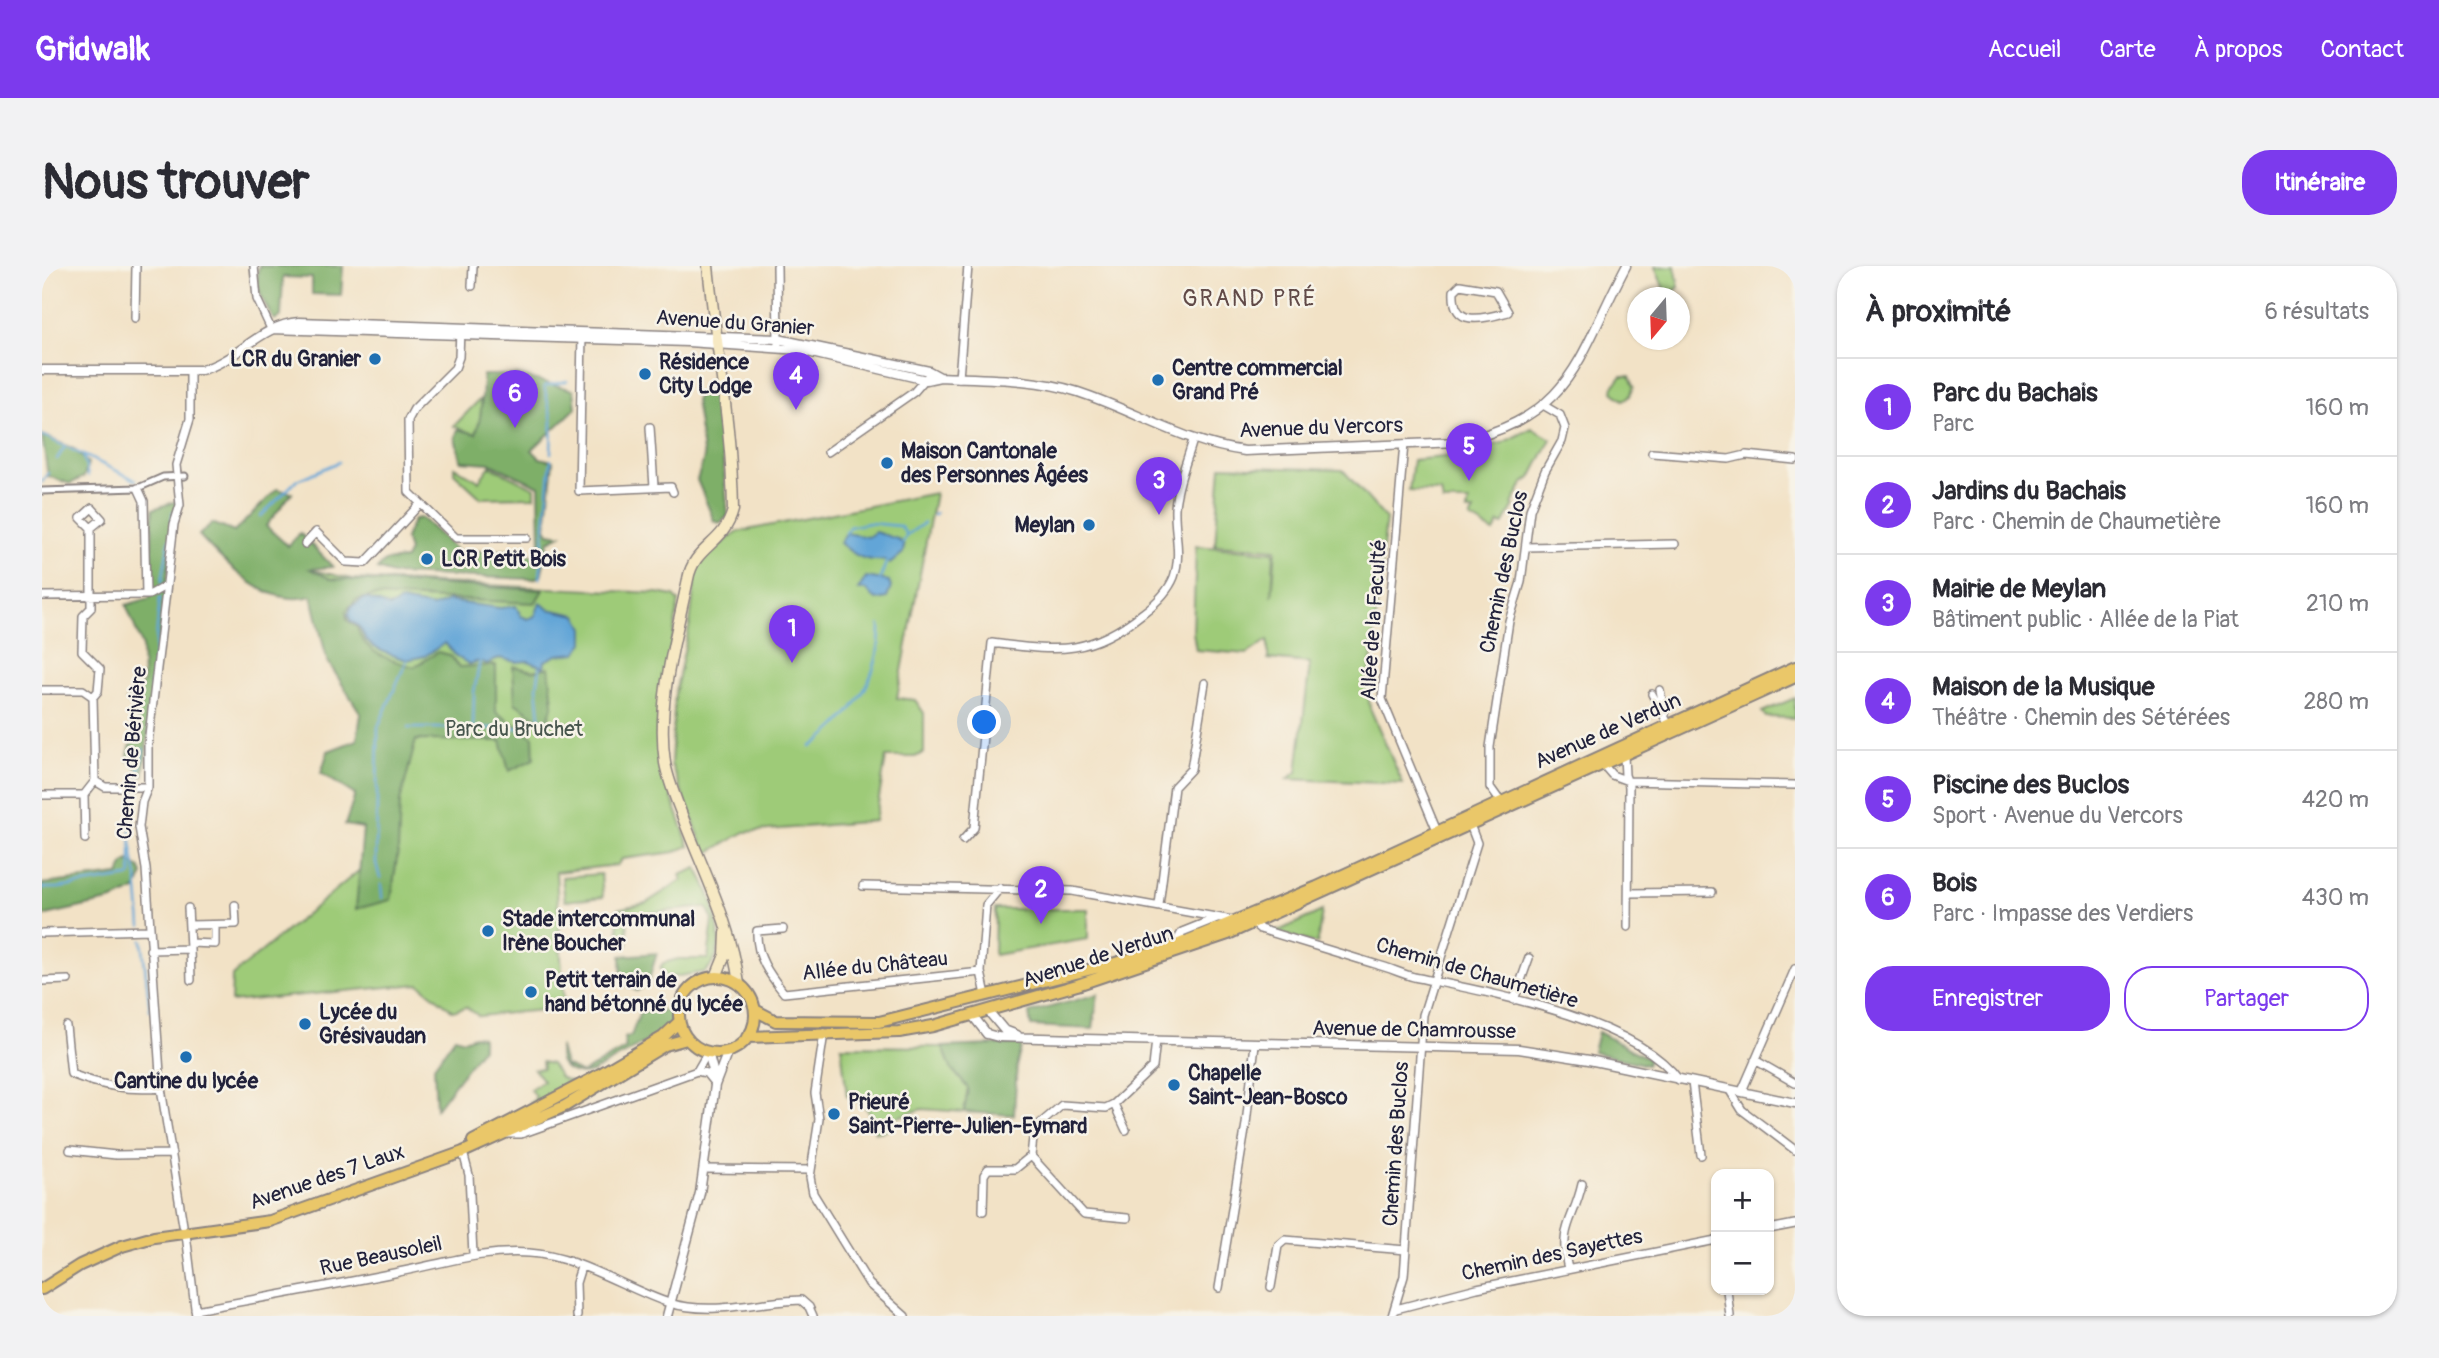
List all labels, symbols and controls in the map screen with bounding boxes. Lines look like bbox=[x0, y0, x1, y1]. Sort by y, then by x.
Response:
text: Gridwalk bbox=[35, 29, 150, 70]
text: Accueil bbox=[1988, 35, 2062, 64]
text: Carte bbox=[2100, 35, 2156, 64]
text: À propos bbox=[2194, 35, 2283, 64]
text: Contact bbox=[2321, 35, 2404, 64]
button: Itinéraire bbox=[2242, 150, 2397, 215]
text: Nous trouver bbox=[42, 152, 310, 213]
district label: GRAND PRÉ bbox=[1182, 284, 1318, 313]
north arrow bbox=[1627, 287, 1690, 350]
text: À proximité bbox=[1865, 293, 2011, 330]
text: 6 résultats bbox=[2264, 297, 2369, 326]
street label: Avenue du Granier bbox=[655, 304, 816, 342]
place label: LCR du Granier bbox=[230, 346, 361, 373]
place label: Résidence City Lodge bbox=[659, 349, 753, 400]
marker: LCR du Granier bbox=[367, 351, 383, 367]
pin: 4 bbox=[773, 352, 819, 410]
place label: Centre commercial Grand Pré bbox=[1172, 355, 1343, 406]
marker: Résidence City Lodge bbox=[637, 366, 653, 382]
pin: 6 bbox=[492, 370, 538, 428]
marker: Centre commercial Grand Pré bbox=[1150, 372, 1166, 388]
text: Parc du Bachais bbox=[1932, 377, 2098, 409]
text: 1 bbox=[1884, 393, 1893, 422]
text: 160 m bbox=[2305, 393, 2369, 422]
text: Parc bbox=[1932, 409, 1974, 438]
street label: Avenue du Vercors bbox=[1239, 412, 1404, 444]
pin: 5 bbox=[1446, 423, 1492, 481]
place label: Maison Cantonale des Personnes Âgées bbox=[901, 438, 1089, 489]
marker: Maison Cantonale des Personnes Âgées bbox=[879, 455, 895, 471]
pin: 3 bbox=[1136, 457, 1182, 515]
text: Jardins du Bachais bbox=[1932, 475, 2126, 507]
street label: Chemin des Buclos bbox=[1474, 488, 1534, 656]
text: 2 bbox=[1882, 491, 1894, 520]
text: 160 m bbox=[2305, 491, 2369, 520]
text: Parc · Chemin de Chaumetière bbox=[1932, 507, 2221, 536]
place label: Meylan bbox=[1015, 512, 1075, 539]
marker: Meylan bbox=[1081, 517, 1097, 533]
street label: Allée de la Faculté bbox=[1355, 539, 1393, 701]
place label: LCR Petit Bois bbox=[441, 546, 567, 573]
marker: LCR Petit Bois bbox=[419, 551, 435, 567]
text: Mairie de Meylan bbox=[1932, 573, 2106, 605]
text: 3 bbox=[1882, 589, 1894, 618]
text: 210 m bbox=[2306, 589, 2369, 618]
pin: 1 bbox=[769, 605, 815, 663]
text: Bâtiment public · Allée de la Piat bbox=[1932, 605, 2239, 634]
street label: Chemin de Bérivière bbox=[111, 665, 153, 841]
text: Maison de la Musique bbox=[1932, 671, 2155, 703]
street label: Avenue de Verdun bbox=[1531, 687, 1685, 775]
text: 4 bbox=[1881, 687, 1895, 716]
text: 280 m bbox=[2303, 687, 2369, 716]
text: Théâtre · Chemin des Sétérées bbox=[1932, 703, 2230, 732]
your location bbox=[967, 705, 1001, 739]
park label: Parc du Bruchet bbox=[445, 716, 583, 743]
text: Piscine des Buclos bbox=[1932, 769, 2129, 801]
text: 5 bbox=[1882, 785, 1894, 814]
text: 420 m bbox=[2302, 785, 2369, 814]
text: Sport · Avenue du Vercors bbox=[1932, 801, 2183, 830]
pin: 2 bbox=[1018, 866, 1064, 924]
text: Bois bbox=[1932, 867, 1977, 899]
text: 6 bbox=[1881, 883, 1895, 912]
text: 430 m bbox=[2302, 883, 2369, 912]
text: Parc · Impasse des Verdiers bbox=[1932, 899, 2193, 928]
place label: Stade intercommunal Irène Boucher bbox=[502, 906, 695, 957]
street label: Avenue de Verdun bbox=[1019, 920, 1177, 994]
marker: Stade intercommunal Irène Boucher bbox=[480, 923, 496, 939]
street label: Chemin de Chaumetière bbox=[1373, 931, 1582, 1015]
street label: Allée du Château bbox=[801, 945, 949, 987]
button: Enregistrer bbox=[1865, 966, 2110, 1031]
button: Partager bbox=[2124, 966, 2369, 1031]
place label: Petit terrain de hand bétonné du lycée bbox=[545, 967, 743, 1018]
marker: Petit terrain de hand bétonné du lycée bbox=[523, 984, 539, 1000]
place label: Lycée du Grésivaudan bbox=[319, 999, 426, 1050]
street label: Avenue de Chamrousse bbox=[1312, 1015, 1517, 1045]
marker: Lycée du Grésivaudan bbox=[297, 1016, 313, 1032]
marker: Cantine du lycée bbox=[178, 1049, 194, 1065]
place label: Chapelle Saint-Jean-Bosco bbox=[1188, 1060, 1348, 1111]
street label: Chemin des Buclos bbox=[1377, 1060, 1415, 1227]
place label: Cantine du lycée bbox=[114, 1068, 259, 1095]
marker: Chapelle Saint-Jean-Bosco bbox=[1166, 1077, 1182, 1093]
place label: Prieuré Saint-Pierre-Julien-Eymard bbox=[848, 1089, 1088, 1140]
marker: Prieuré Saint-Pierre-Julien-Eymard bbox=[826, 1106, 842, 1122]
street label: Avenue des 7 Laux bbox=[246, 1138, 408, 1216]
map controls bbox=[1711, 1169, 1774, 1295]
button: + bbox=[1711, 1169, 1774, 1232]
street label: Chemin des Sayettes bbox=[1459, 1223, 1645, 1287]
street label: Rue Beausoleil bbox=[317, 1230, 445, 1282]
button: − bbox=[1711, 1232, 1774, 1295]

